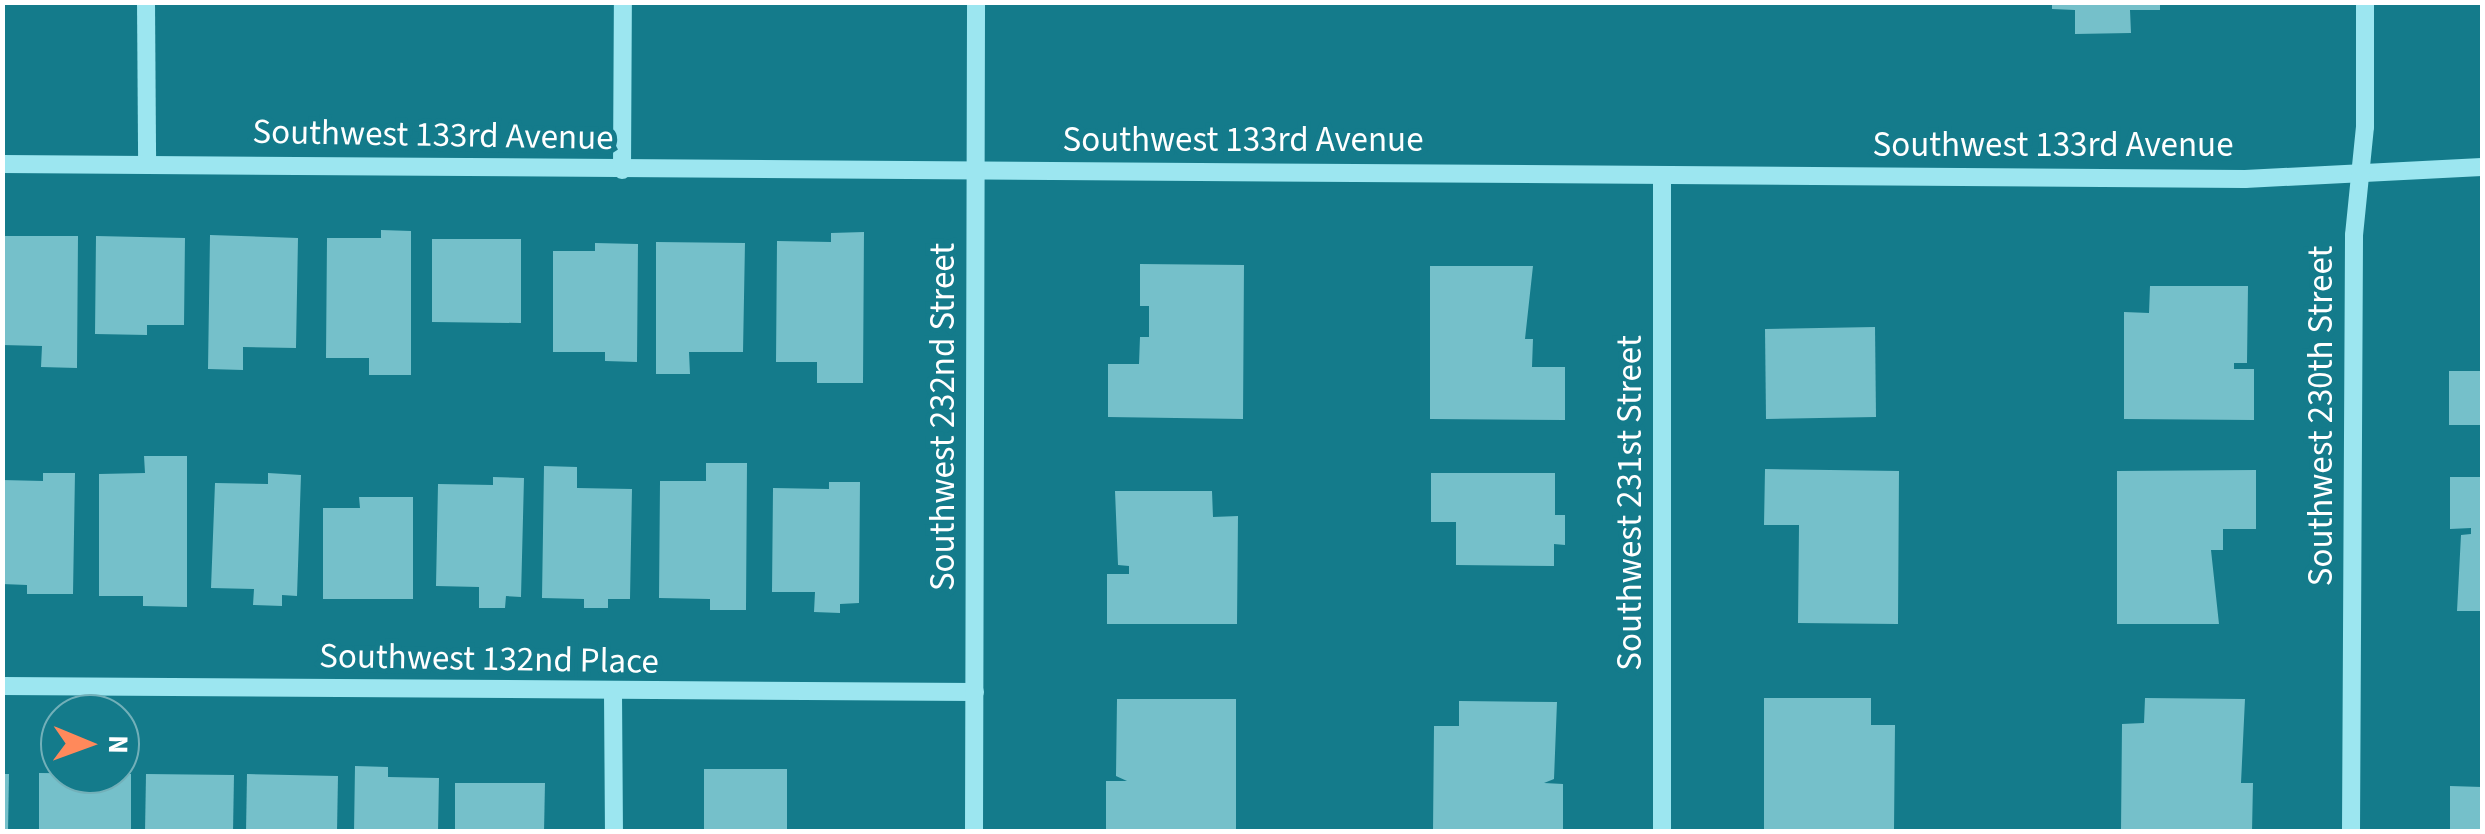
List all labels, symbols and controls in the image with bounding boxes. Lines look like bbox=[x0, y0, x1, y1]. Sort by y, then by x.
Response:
street label: Southwest 133rd Avenue bbox=[252, 111, 614, 159]
street label: Southwest 133rd Avenue bbox=[1062, 119, 1424, 161]
street label: Southwest 133rd Avenue bbox=[1872, 124, 2234, 166]
street label: Southwest 232nd Street bbox=[922, 243, 964, 591]
street label: Southwest 230th Street bbox=[2300, 246, 2342, 586]
street label: Southwest 231st Street bbox=[1609, 335, 1651, 671]
street label: Southwest 132nd Place bbox=[319, 635, 659, 683]
north arrow bbox=[40, 694, 140, 794]
text: N bbox=[98, 735, 138, 754]

